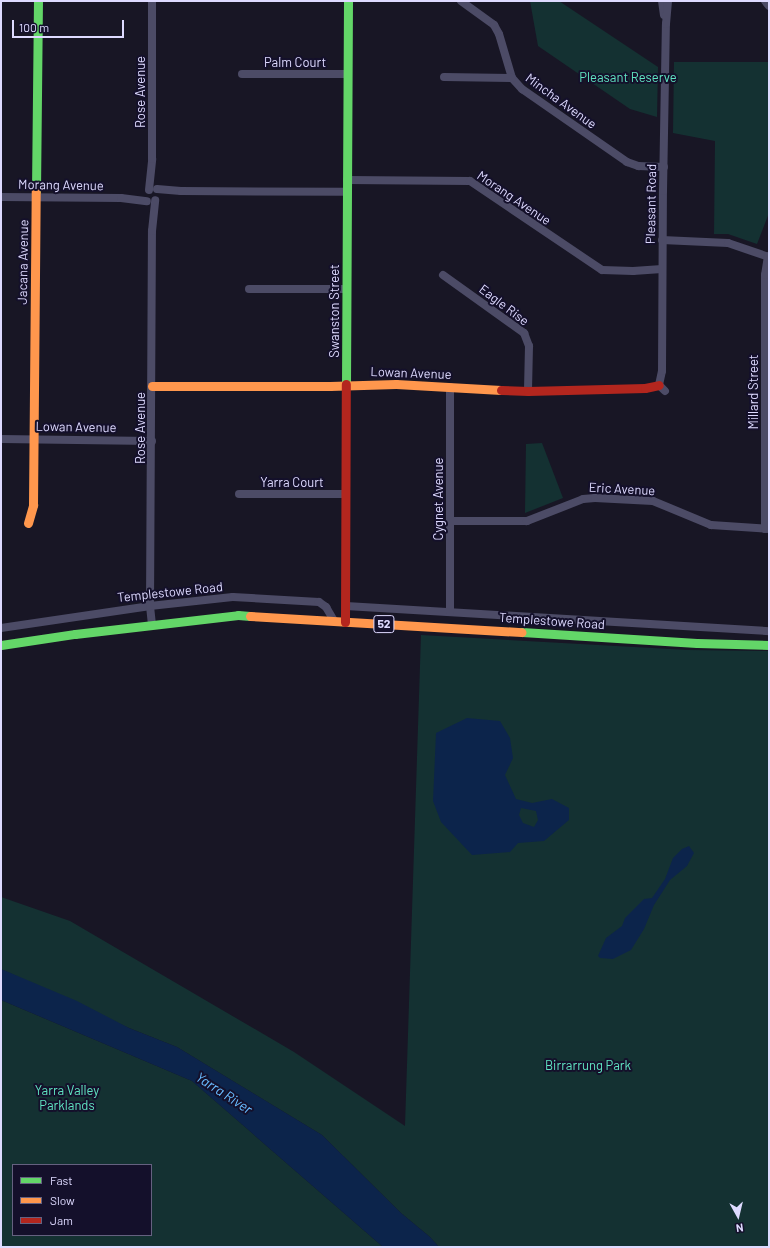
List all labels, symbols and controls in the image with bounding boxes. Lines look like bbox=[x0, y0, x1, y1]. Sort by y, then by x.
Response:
scale bar bbox=[14, 12, 126, 38]
text: 100 m bbox=[19, 20, 49, 34]
street label: Palm Court bbox=[264, 54, 326, 70]
street label: Rose Avenue bbox=[132, 56, 148, 128]
park label: Pleasant Reserve bbox=[579, 69, 677, 85]
street label: Mincha Avenue bbox=[522, 70, 600, 132]
street label: Pleasant Road bbox=[643, 164, 659, 244]
street label: Morang Avenue bbox=[474, 168, 554, 228]
street label: Morang Avenue bbox=[18, 176, 104, 194]
street label: Jacana Avenue bbox=[14, 219, 32, 305]
street label: Swanston Street bbox=[326, 264, 342, 358]
street label: Eagle Rise bbox=[476, 281, 532, 329]
street label: Millard Street bbox=[745, 354, 761, 430]
street label: Lowan Avenue bbox=[370, 364, 452, 382]
street label: Rose Avenue bbox=[132, 392, 148, 464]
street label: Lowan Avenue bbox=[35, 418, 117, 436]
street label: Cygnet Avenue bbox=[430, 458, 446, 540]
street label: Yarra Court bbox=[260, 474, 324, 490]
street label: Eric Avenue bbox=[588, 479, 656, 499]
street label: Templestowe Road bbox=[116, 579, 224, 605]
street label: Templestowe Road bbox=[498, 610, 606, 632]
road number: 52 bbox=[373, 614, 395, 634]
park label: Birrarrung Park bbox=[545, 1057, 631, 1073]
water label: Yarra River bbox=[193, 1068, 255, 1118]
park label: Yarra Valley Parklands bbox=[35, 1083, 99, 1114]
legend bbox=[12, 1164, 152, 1236]
text: Fast bbox=[50, 1173, 73, 1187]
text: Slow bbox=[50, 1193, 75, 1207]
north arrow bbox=[718, 1196, 758, 1236]
text: Jam bbox=[50, 1213, 73, 1227]
text: N bbox=[735, 1221, 744, 1235]

